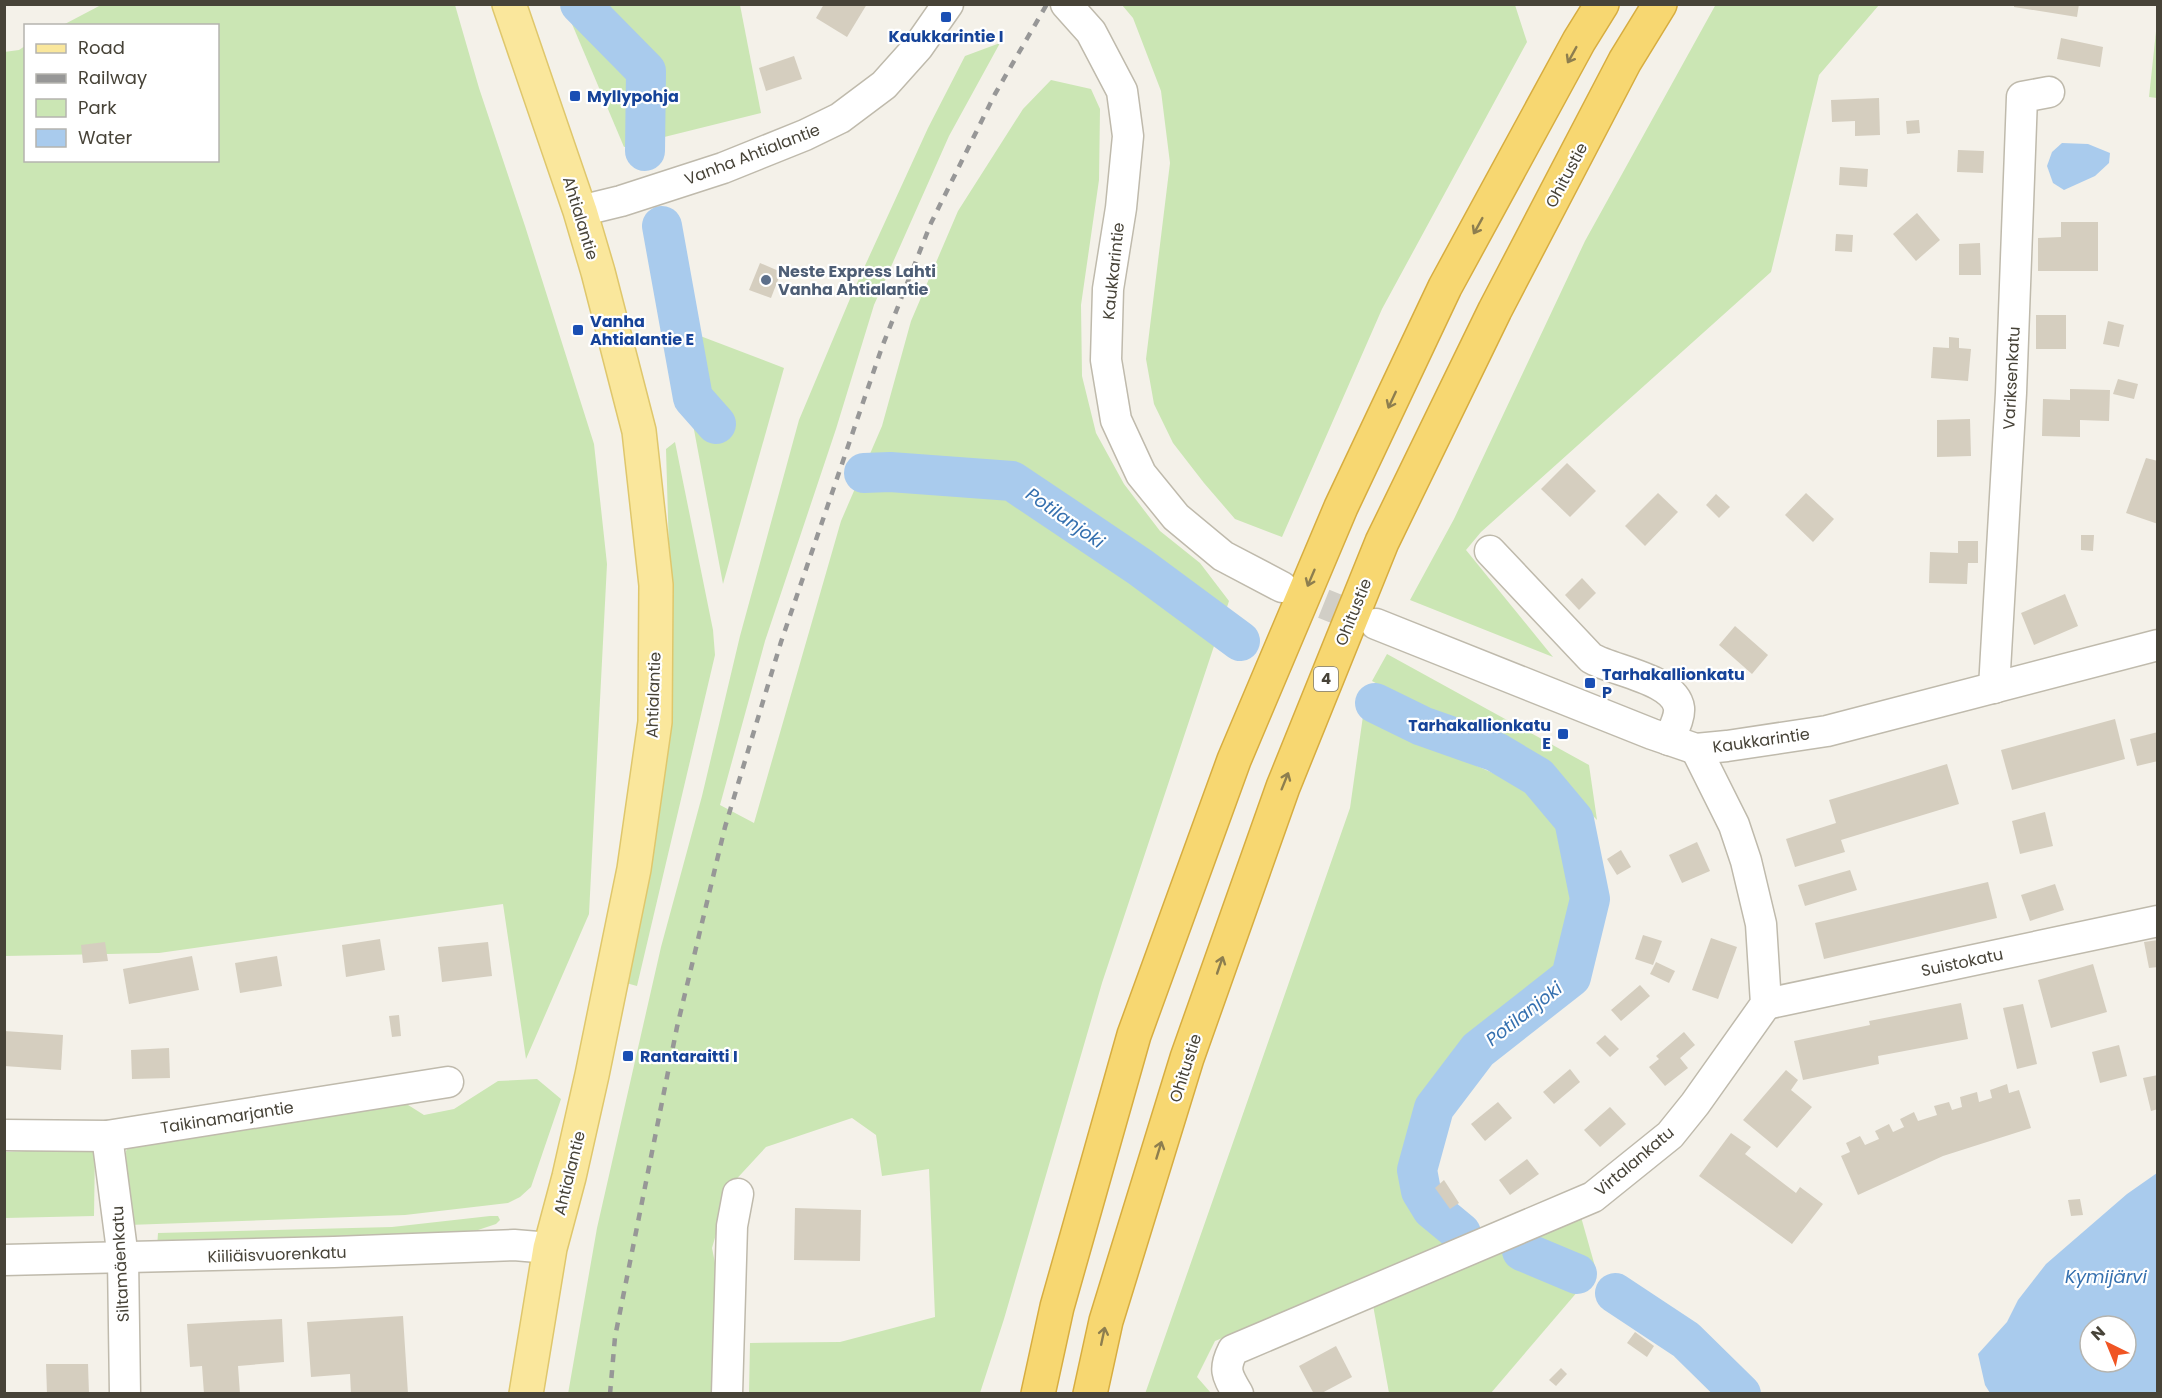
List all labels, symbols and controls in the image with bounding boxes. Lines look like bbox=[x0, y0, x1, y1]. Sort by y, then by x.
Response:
marker: Kaukkarintie I bbox=[939, 10, 953, 24]
legend bbox=[24, 24, 219, 162]
place label: Kaukkarintie I bbox=[889, 25, 1003, 48]
text: Road bbox=[78, 35, 125, 60]
one-way arrow bbox=[1566, 46, 1578, 63]
text: Railway bbox=[78, 65, 147, 90]
place label: Myllypohja bbox=[587, 85, 679, 108]
marker: Myllypohja bbox=[568, 89, 582, 103]
text: Park bbox=[78, 95, 117, 120]
street label: Vanha Ahtialantie bbox=[681, 118, 823, 191]
text: Water bbox=[78, 125, 132, 150]
street label: Ohitustie bbox=[1540, 138, 1593, 212]
street label: Ahtialantie bbox=[557, 174, 604, 263]
one-way arrow bbox=[1472, 217, 1484, 234]
street label: Kaukkarintie bbox=[1097, 221, 1130, 321]
place label: Neste Express Lahti Vanha Ahtialantie bbox=[778, 260, 936, 301]
marker: Neste Express Lahti Vanha Ahtialantie bbox=[759, 273, 773, 287]
place label: Vanha Ahtialantie E bbox=[590, 310, 694, 351]
marker: Vanha Ahtialantie E bbox=[571, 323, 585, 337]
street label: Variksenkatu bbox=[1997, 326, 2026, 430]
one-way arrow bbox=[1385, 391, 1397, 409]
water label: Potilanjoki bbox=[1021, 481, 1110, 554]
one-way arrow bbox=[1305, 568, 1316, 587]
street label: Ohitustie bbox=[1330, 575, 1377, 649]
street label: Ahtialantie bbox=[641, 651, 667, 739]
place label: Tarhakallionkatu P bbox=[1602, 663, 1745, 704]
road number: 4 bbox=[1314, 667, 1338, 691]
marker: Tarhakallionkatu P bbox=[1583, 676, 1597, 690]
place label: Tarhakallionkatu E bbox=[1408, 714, 1551, 755]
street label: Kaukkarintie bbox=[1711, 722, 1811, 759]
marker: Tarhakallionkatu E bbox=[1556, 727, 1570, 741]
one-way arrow bbox=[1281, 772, 1292, 791]
street label: Suistokatu bbox=[1919, 943, 2005, 982]
one-way arrow bbox=[1216, 956, 1227, 974]
water label: Potilanjoki bbox=[1480, 975, 1568, 1051]
street label: Ohitustie bbox=[1164, 1031, 1207, 1105]
place label: Rantaraitti I bbox=[640, 1045, 738, 1068]
marker: Rantaraitti I bbox=[621, 1049, 635, 1063]
street label: Taikinamarjantie bbox=[159, 1096, 295, 1139]
street label: Virtalankatu bbox=[1590, 1121, 1679, 1202]
street label: Ahtialantie bbox=[548, 1128, 591, 1218]
one-way arrow bbox=[1154, 1141, 1165, 1160]
street label: Siltamäenkatu bbox=[106, 1205, 135, 1323]
street label: Kiiliäisvuorenkatu bbox=[207, 1241, 347, 1268]
water label: Kymijärvi bbox=[2065, 1264, 2147, 1289]
north arrow bbox=[2078, 1314, 2138, 1374]
text: N bbox=[2086, 1321, 2110, 1346]
one-way arrow bbox=[1098, 1327, 1109, 1347]

